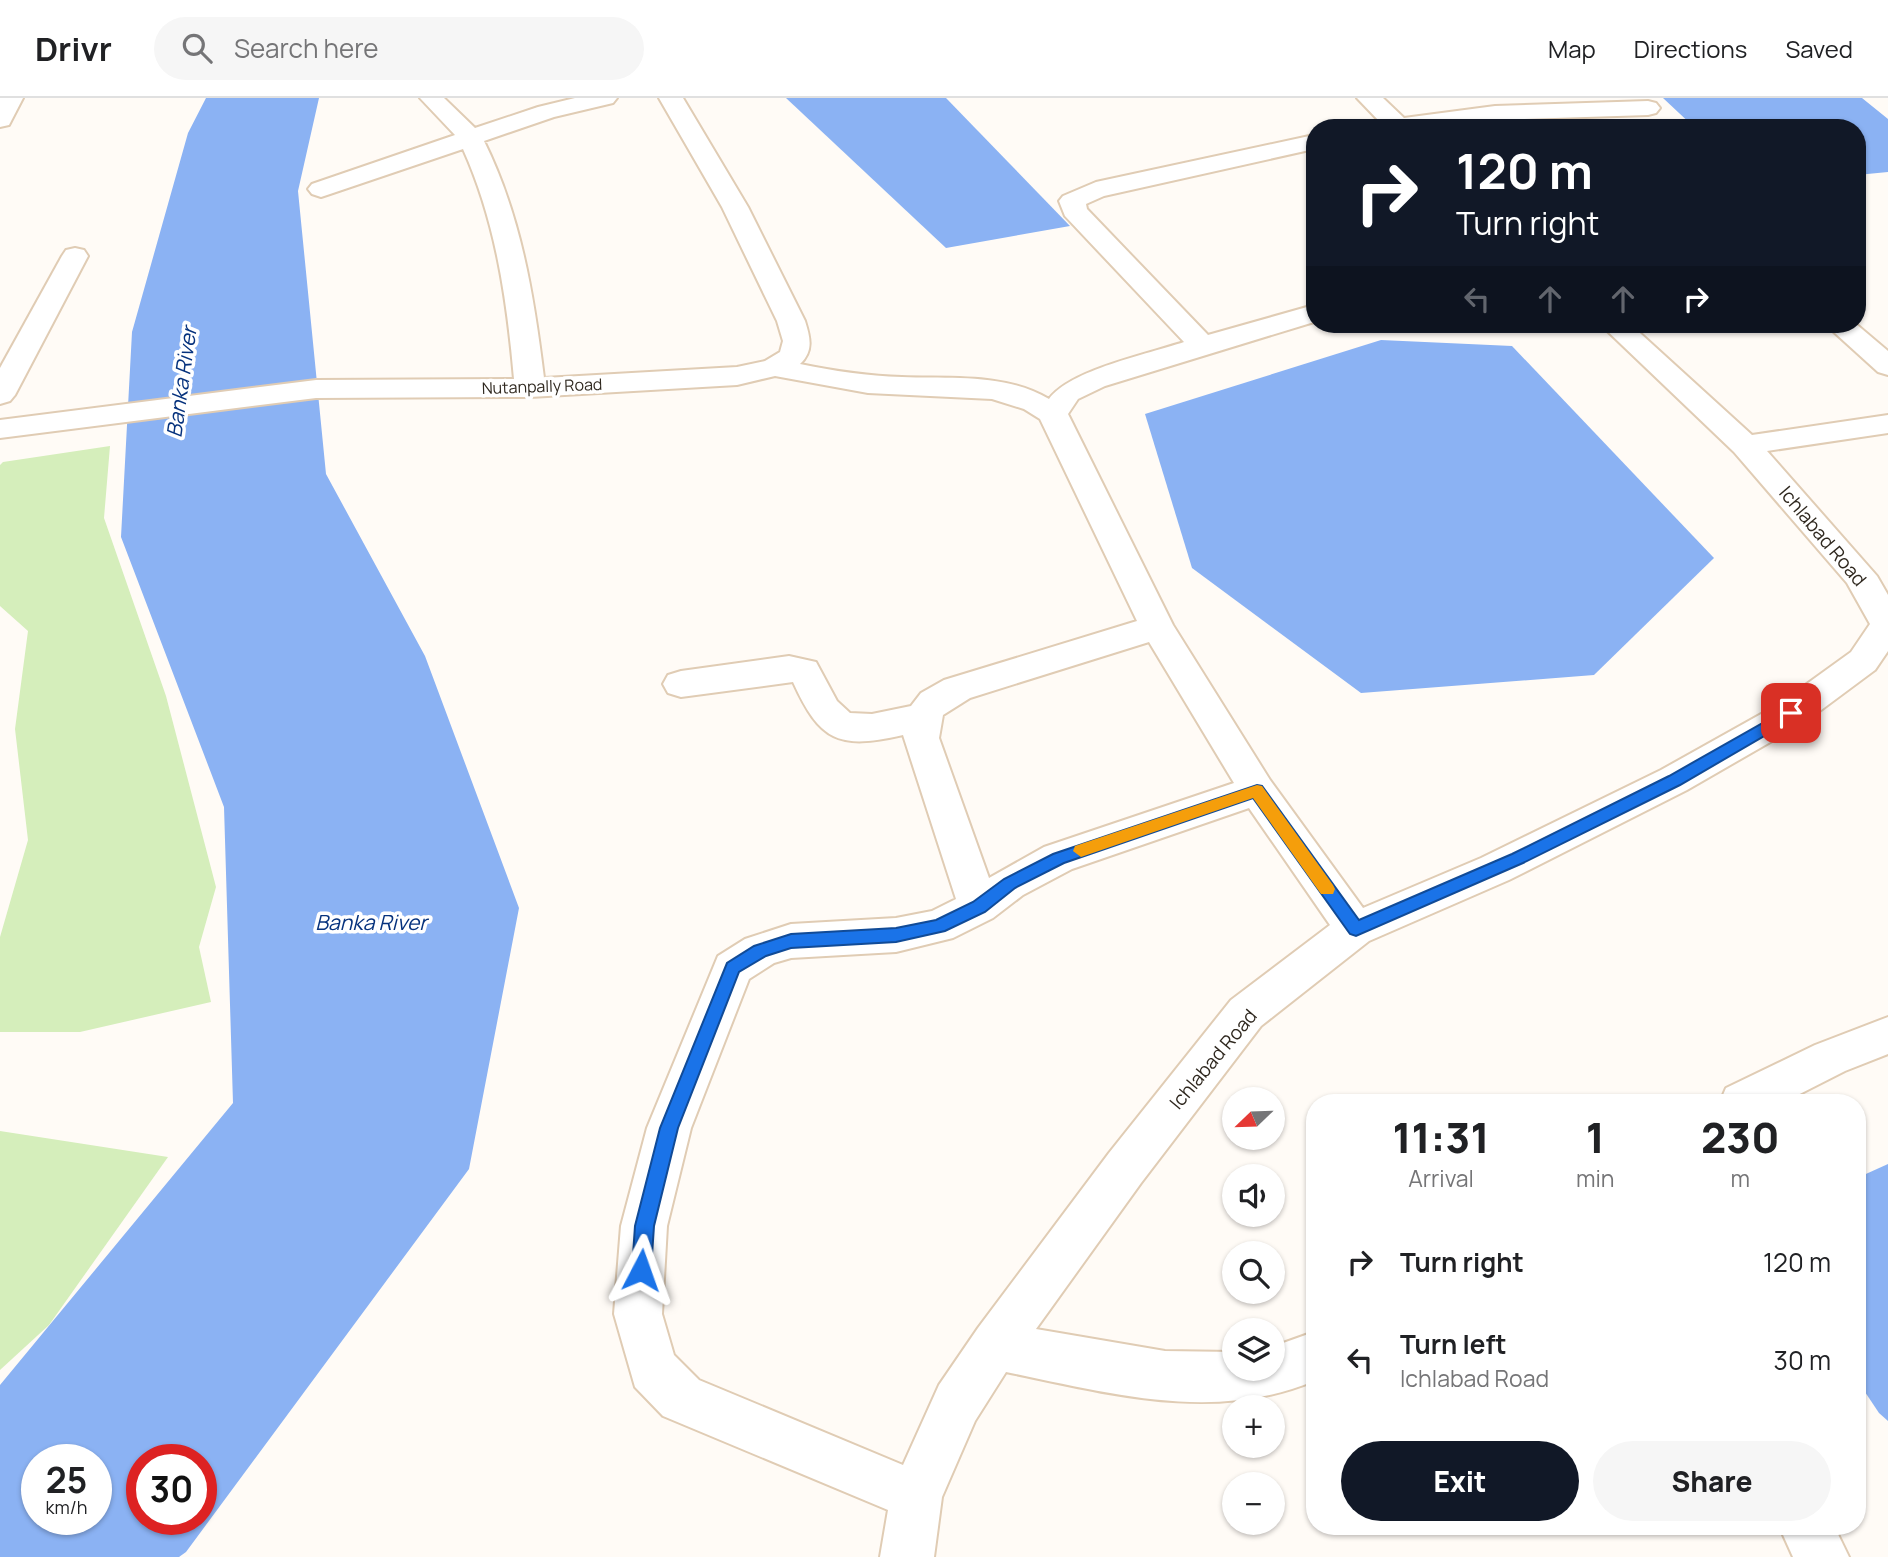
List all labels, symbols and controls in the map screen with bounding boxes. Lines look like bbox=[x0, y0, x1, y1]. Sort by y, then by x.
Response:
search box bbox=[154, 17, 644, 80]
text: Drivr bbox=[35, 26, 112, 71]
icon: search bbox=[178, 29, 216, 67]
text: Search here bbox=[234, 30, 378, 66]
text: Map bbox=[1548, 32, 1596, 65]
text: Directions bbox=[1634, 32, 1747, 65]
text: Saved bbox=[1785, 32, 1853, 65]
text: 120 m bbox=[1456, 137, 1593, 204]
icon: right bbox=[1341, 147, 1432, 238]
text: Turn right bbox=[1456, 201, 1599, 245]
icon: left bbox=[1458, 280, 1496, 318]
icon: ahead bbox=[1531, 280, 1569, 318]
icon: ahead bbox=[1604, 280, 1642, 318]
icon: right bbox=[1677, 280, 1715, 318]
water label: Banka River bbox=[159, 322, 203, 439]
street label: Nutanpally Road bbox=[481, 373, 603, 399]
street label: Ichlabad Road bbox=[1773, 480, 1873, 592]
pin bbox=[1761, 683, 1821, 743]
icon: arrive bbox=[1772, 694, 1810, 732]
water label: Banka River bbox=[315, 908, 429, 936]
street label: Ichlabad Road bbox=[1163, 1003, 1263, 1115]
north arrow bbox=[1222, 1087, 1284, 1150]
map controls bbox=[1222, 1087, 1285, 1535]
text: 11:31 bbox=[1392, 1108, 1490, 1166]
text: 1 bbox=[1586, 1108, 1605, 1166]
text: 230 bbox=[1701, 1108, 1779, 1166]
text: Arrival bbox=[1408, 1162, 1474, 1194]
text: min bbox=[1576, 1162, 1615, 1194]
text: m bbox=[1730, 1162, 1750, 1194]
button: sound bbox=[1222, 1164, 1285, 1227]
position arrow bbox=[604, 1233, 678, 1307]
button: search bbox=[1222, 1241, 1285, 1304]
icon: right bbox=[1341, 1243, 1379, 1281]
text: Turn right bbox=[1400, 1244, 1524, 1280]
text: 120 m bbox=[1763, 1244, 1831, 1280]
button: layers bbox=[1222, 1318, 1285, 1381]
text: Turn left bbox=[1400, 1326, 1507, 1362]
icon: left bbox=[1341, 1341, 1379, 1379]
text: 30 m bbox=[1774, 1342, 1831, 1378]
text: Ichlabad Road bbox=[1400, 1362, 1549, 1394]
button: + bbox=[1222, 1395, 1285, 1458]
button: Exit bbox=[1341, 1441, 1579, 1521]
button: Share bbox=[1593, 1441, 1831, 1521]
speed limit sign: 30 bbox=[126, 1444, 217, 1535]
text: 25 bbox=[46, 1456, 87, 1504]
button: − bbox=[1222, 1472, 1285, 1535]
text: km/h bbox=[46, 1495, 87, 1519]

